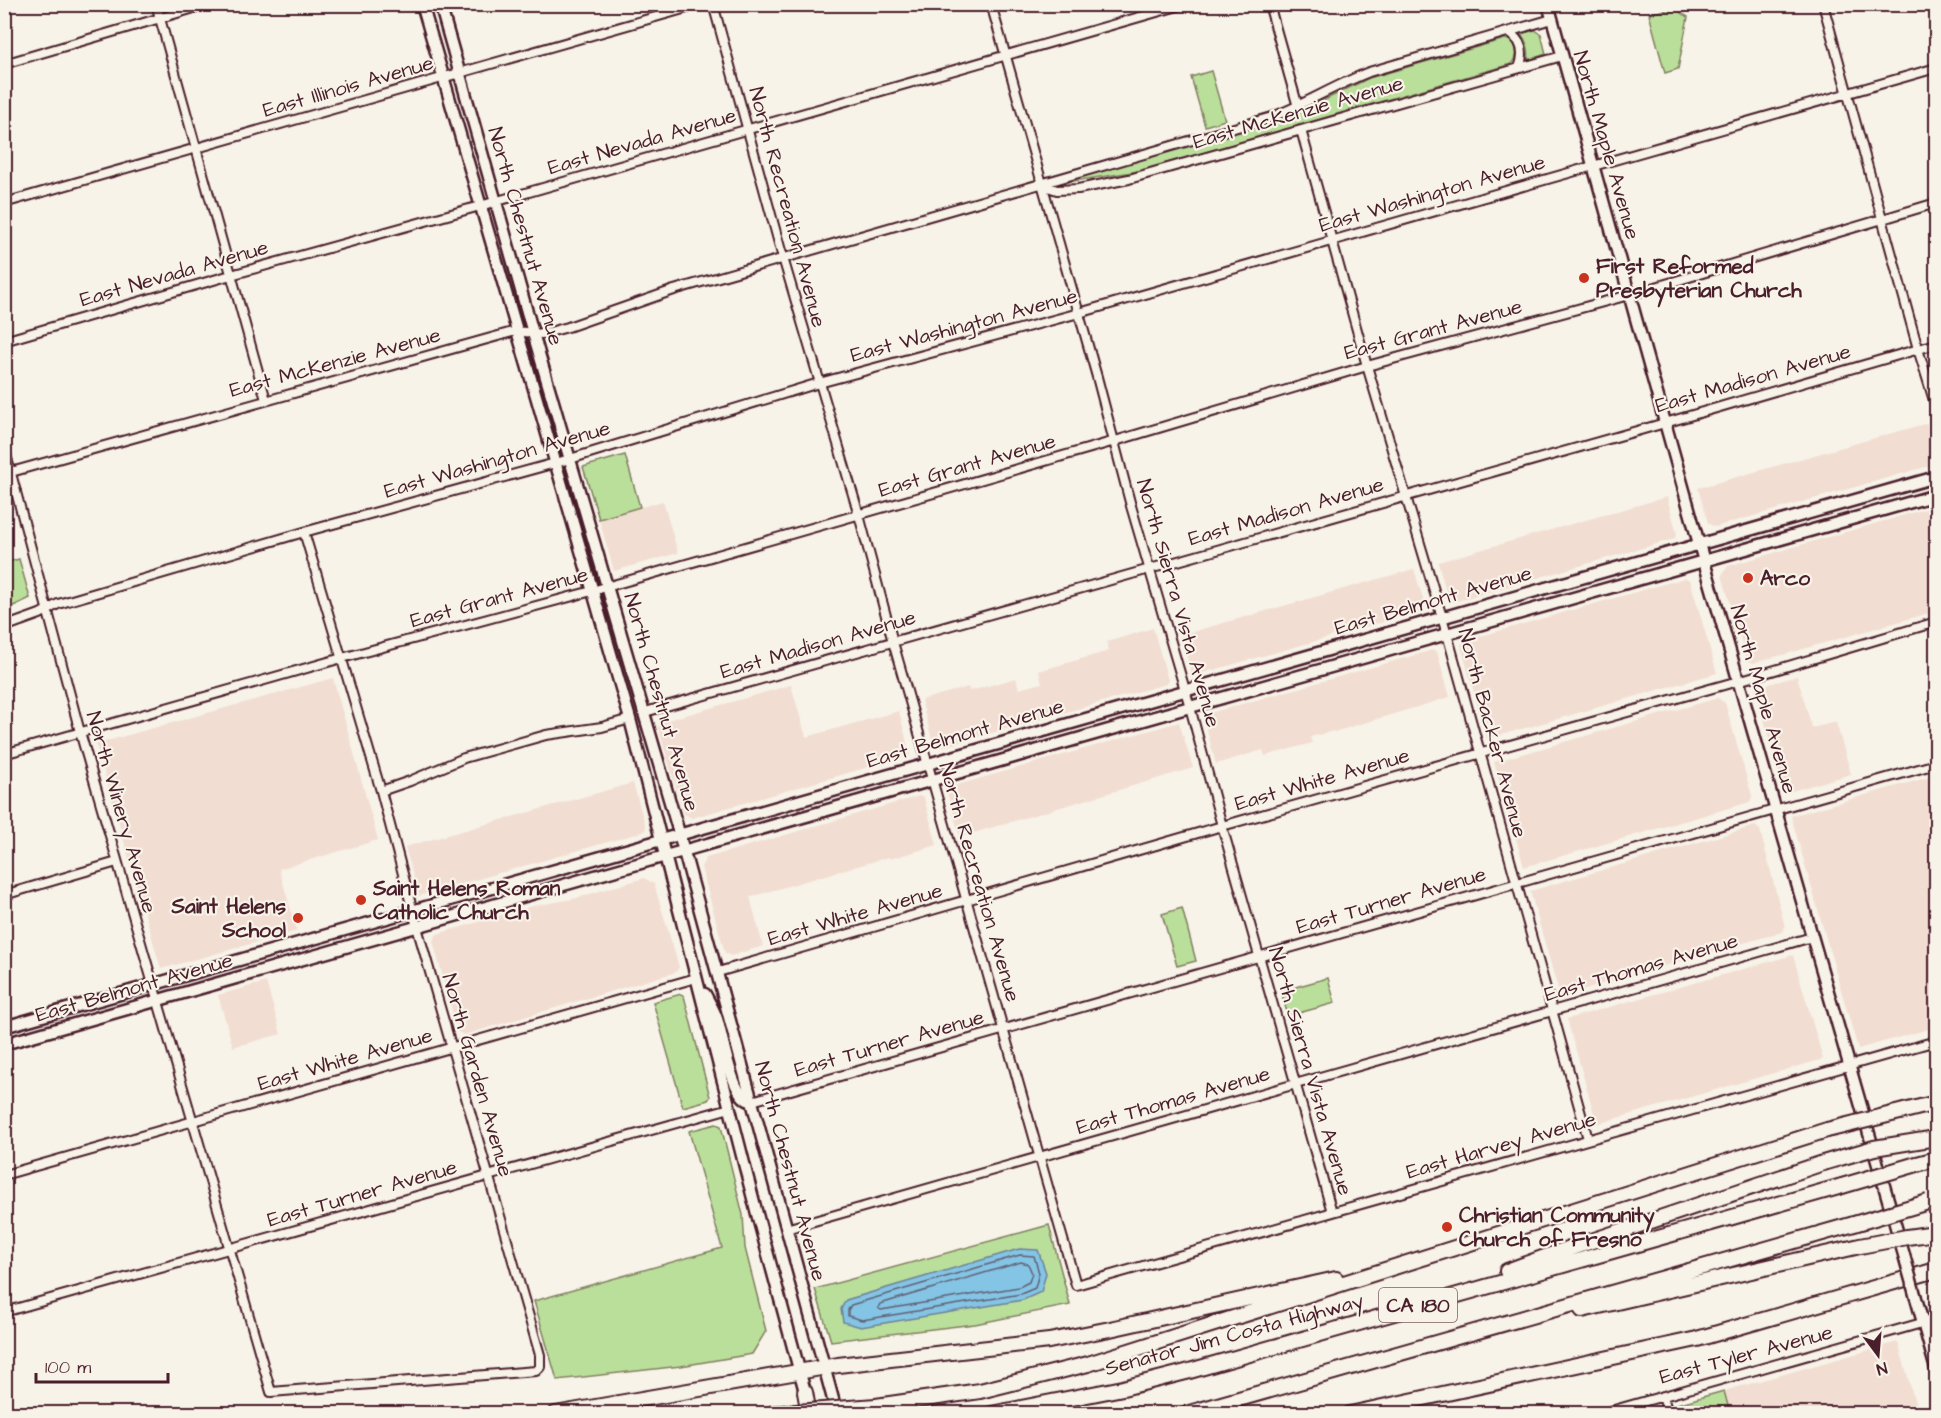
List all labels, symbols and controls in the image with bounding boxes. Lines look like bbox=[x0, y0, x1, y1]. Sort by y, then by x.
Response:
street label: North Maple Avenue bbox=[1565, 47, 1647, 243]
street label: East Illinois Avenue bbox=[259, 48, 437, 125]
street label: East McKenzie Avenue bbox=[1190, 69, 1407, 156]
street label: North Recreation Avenue bbox=[741, 84, 834, 331]
street label: East Nevada Avenue bbox=[545, 101, 740, 182]
street label: North Chestnut Avenue bbox=[480, 124, 571, 349]
street label: East Washington Avenue bbox=[1316, 147, 1549, 242]
street label: East Nevada Avenue bbox=[77, 233, 272, 314]
place label: First Reformed Presbyterian Church bbox=[1596, 252, 1802, 308]
marker: First Reformed Presbyterian Church bbox=[1577, 271, 1591, 285]
street label: East Washington Avenue bbox=[847, 281, 1081, 372]
street label: East Grant Avenue bbox=[1341, 292, 1525, 367]
street label: East McKenzie Avenue bbox=[226, 320, 444, 405]
street label: East Madison Avenue bbox=[1652, 337, 1854, 420]
street label: East Washington Avenue bbox=[381, 413, 614, 508]
street label: East Grant Avenue bbox=[875, 426, 1059, 505]
street label: East Madison Avenue bbox=[1185, 470, 1387, 553]
street label: North Sierra Vista Avenue bbox=[1129, 476, 1228, 731]
street label: East Belmont Avenue bbox=[1331, 558, 1535, 643]
street label: East Grant Avenue bbox=[407, 560, 591, 635]
place label: Arco bbox=[1760, 564, 1810, 593]
marker: Arco bbox=[1741, 571, 1755, 585]
street label: North Chestnut Avenue bbox=[616, 590, 707, 815]
street label: North Maple Avenue bbox=[1722, 601, 1804, 797]
street label: East Madison Avenue bbox=[717, 603, 919, 686]
street label: North Backer Avenue bbox=[1451, 625, 1534, 841]
street label: East Belmont Avenue bbox=[863, 691, 1067, 776]
street label: North Winery Avenue bbox=[77, 708, 164, 917]
street label: East White Avenue bbox=[1231, 741, 1413, 818]
street label: North Recreation Avenue bbox=[931, 759, 1028, 1005]
street label: East Turner Avenue bbox=[1293, 860, 1489, 941]
place label: Saint Helens Roman Catholic Church bbox=[372, 874, 561, 927]
street label: East White Avenue bbox=[764, 876, 946, 953]
place label: Saint Helens School bbox=[170, 892, 287, 945]
marker: Saint Helens Roman Catholic Church bbox=[354, 893, 368, 907]
marker: Saint Helens School bbox=[291, 911, 305, 925]
street label: East Thomas Avenue bbox=[1541, 926, 1741, 1009]
street label: North Sierra Vista Avenue bbox=[1261, 944, 1360, 1199]
street label: East Belmont Avenue bbox=[32, 945, 236, 1030]
street label: North Garden Avenue bbox=[435, 970, 520, 1180]
street label: East Turner Avenue bbox=[791, 1003, 987, 1084]
street label: East White Avenue bbox=[254, 1021, 436, 1098]
street label: North Chestnut Avenue bbox=[747, 1058, 834, 1284]
street label: East Thomas Avenue bbox=[1073, 1059, 1273, 1142]
street label: East Harvey Avenue bbox=[1403, 1105, 1600, 1188]
street label: East Turner Avenue bbox=[264, 1153, 460, 1234]
place label: Christian Community Church of Fresno bbox=[1459, 1201, 1655, 1254]
marker: Christian Community Church of Fresno bbox=[1440, 1220, 1454, 1234]
street label: Senator Jim Costa Highway bbox=[1102, 1286, 1368, 1385]
road number: CA 180 bbox=[1379, 1288, 1457, 1322]
street label: East Tyler Avenue bbox=[1656, 1317, 1836, 1393]
north arrow bbox=[1848, 1325, 1908, 1385]
scale bar bbox=[36, 1346, 168, 1384]
text: 100 m bbox=[45, 1355, 91, 1380]
text: N bbox=[1874, 1357, 1890, 1380]

